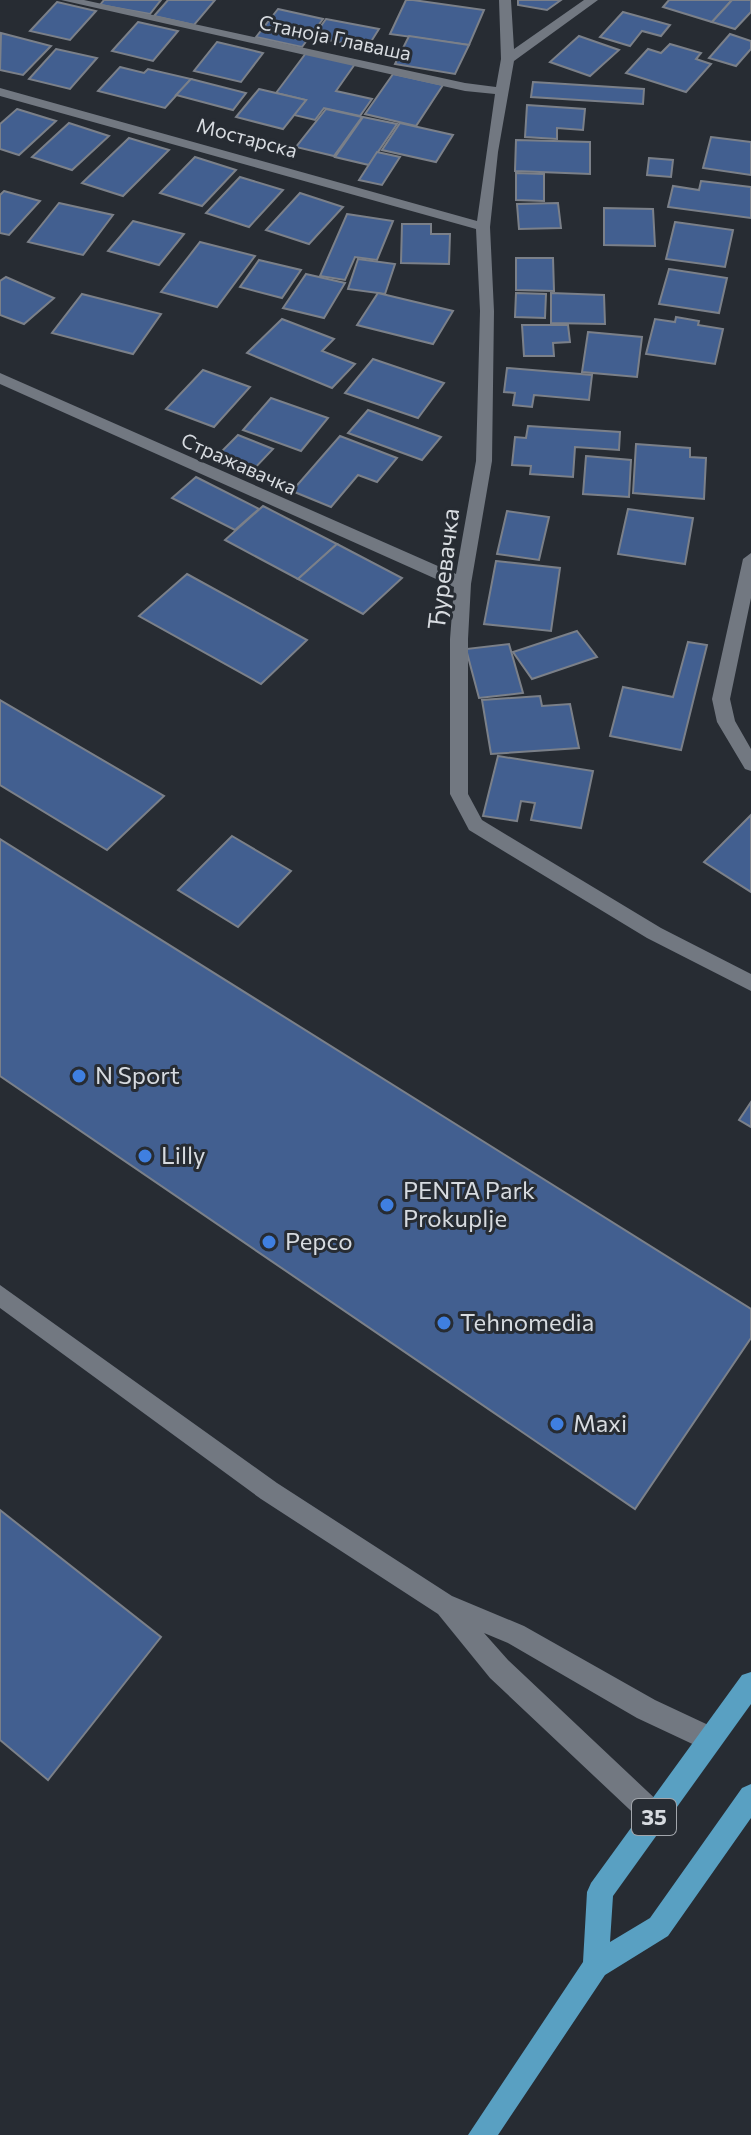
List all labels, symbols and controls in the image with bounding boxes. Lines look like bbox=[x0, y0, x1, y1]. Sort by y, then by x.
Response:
street label: Станоја Главаша bbox=[257, 9, 414, 65]
street label: Мостарска bbox=[194, 112, 300, 162]
street label: Стражавачка bbox=[178, 427, 301, 499]
street label: Ђуревачка bbox=[421, 507, 464, 631]
place label: N Sport bbox=[95, 1060, 180, 1089]
marker: N Sport bbox=[70, 1067, 88, 1085]
place label: Lilly bbox=[161, 1140, 206, 1169]
marker: Lilly bbox=[136, 1147, 154, 1165]
place label: PENTA Park Prokuplje bbox=[403, 1175, 535, 1232]
marker: PENTA Park Prokuplje bbox=[378, 1196, 396, 1214]
place label: Pepco bbox=[285, 1226, 353, 1255]
marker: Pepco bbox=[260, 1233, 278, 1251]
place label: Tehnomedia bbox=[460, 1307, 594, 1336]
marker: Tehnomedia bbox=[435, 1314, 453, 1332]
place label: Maxi bbox=[573, 1408, 627, 1437]
marker: Maxi bbox=[548, 1415, 566, 1433]
road number: 35 bbox=[632, 1799, 676, 1835]

